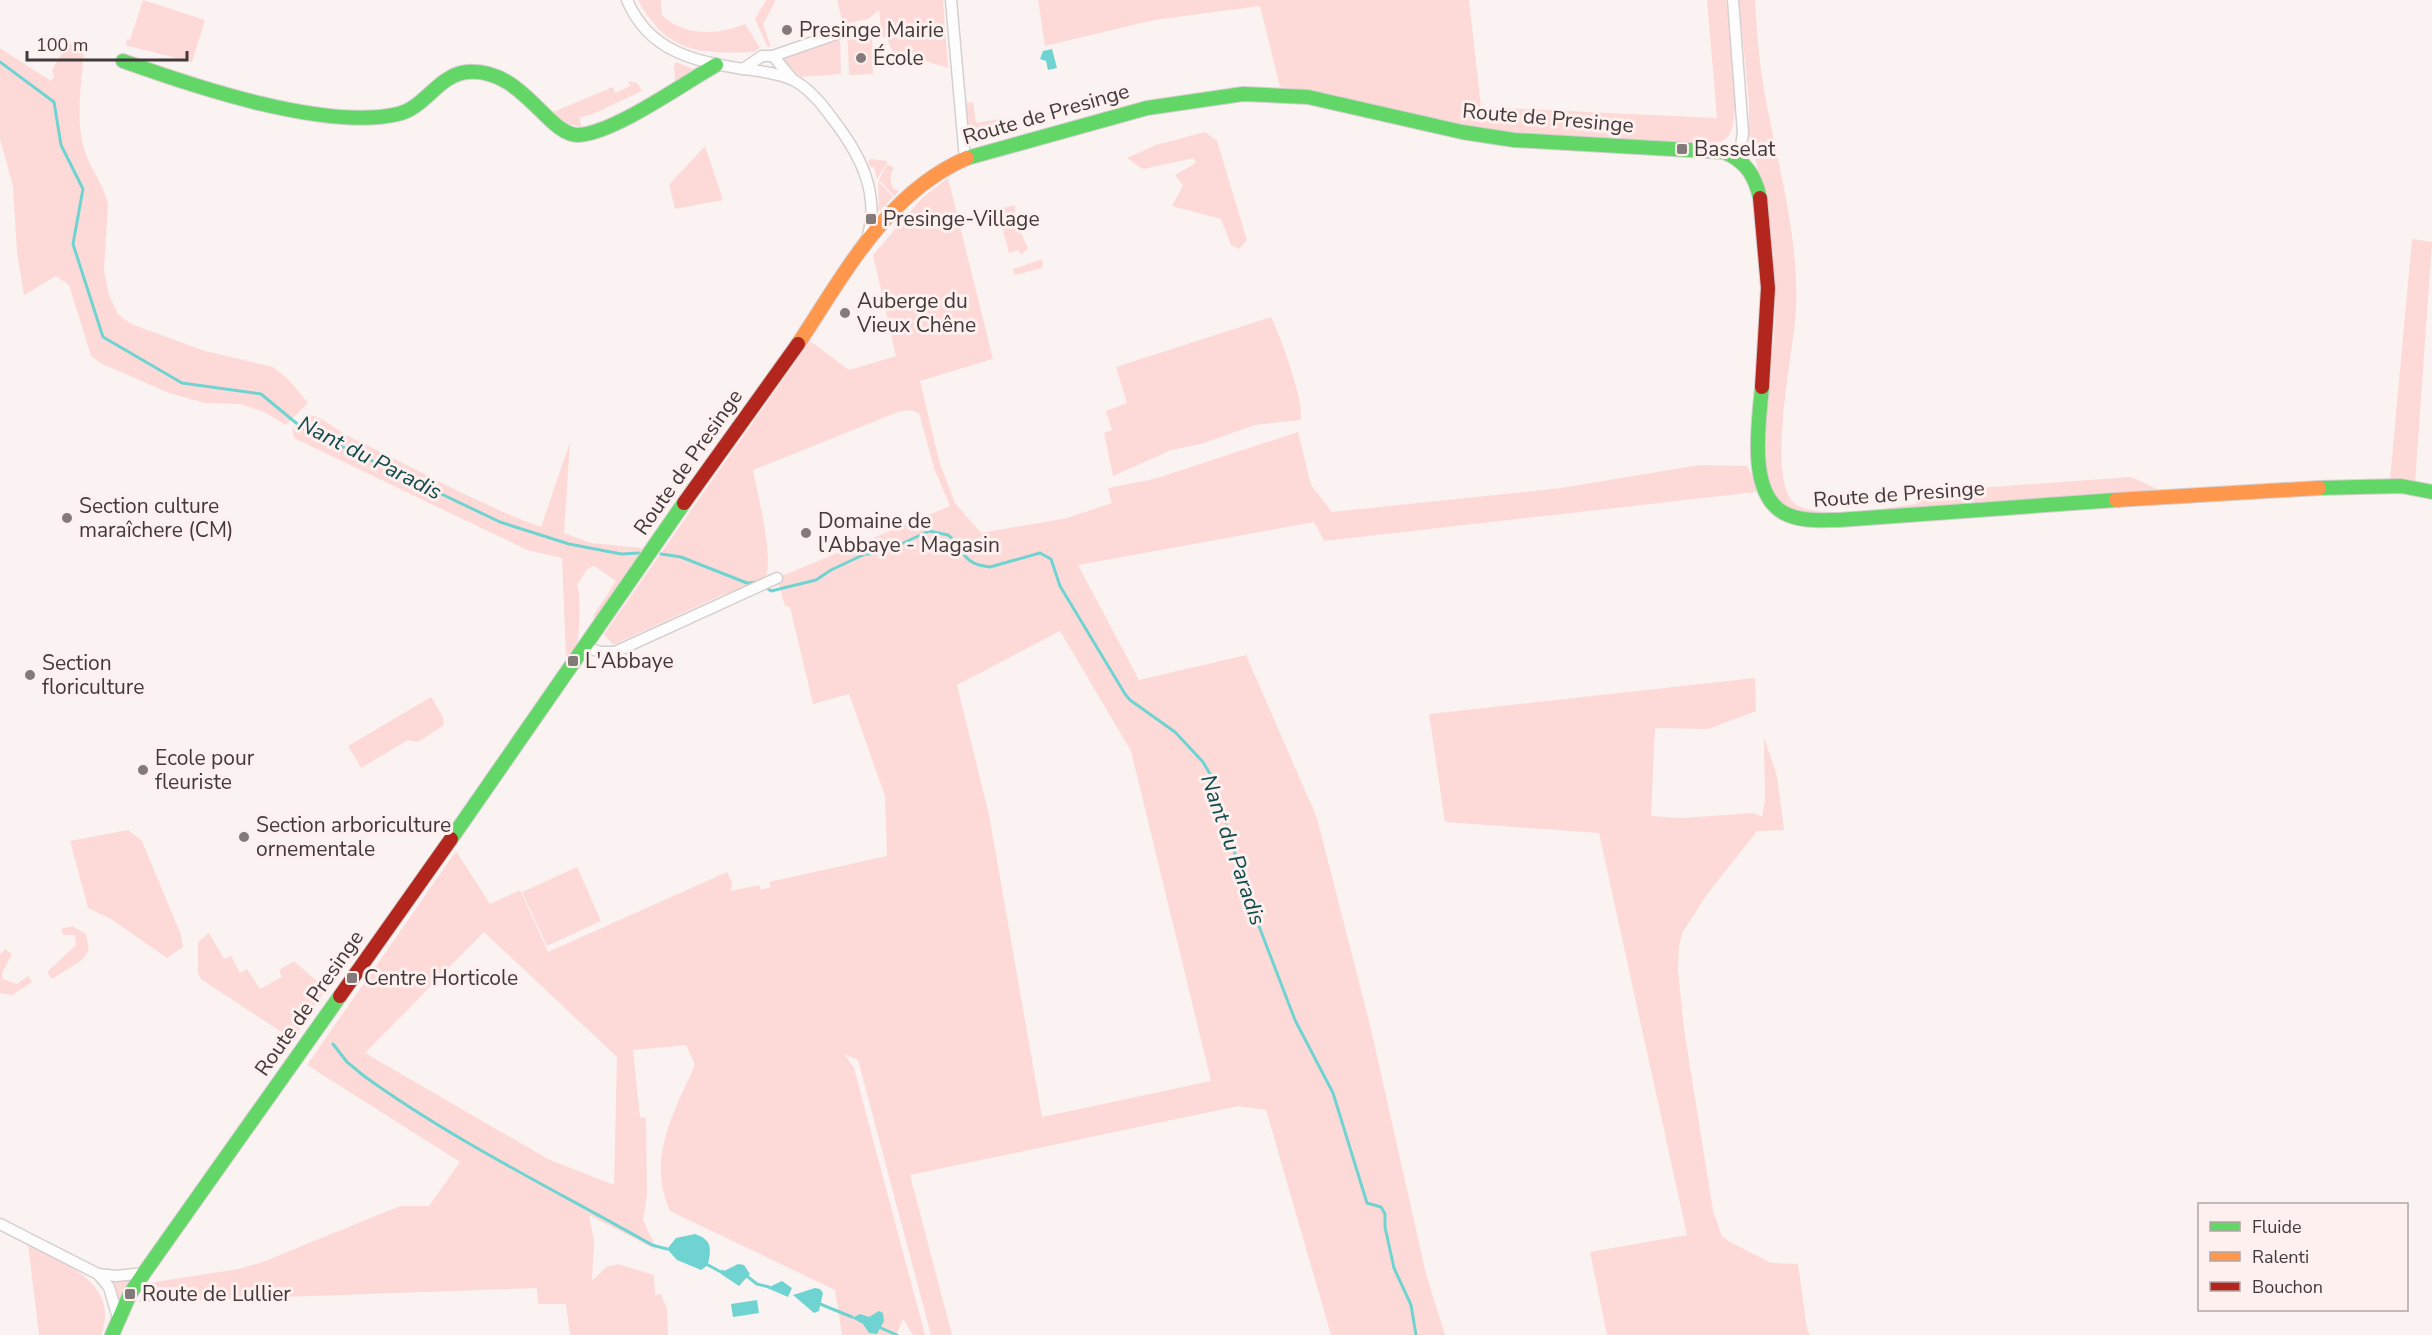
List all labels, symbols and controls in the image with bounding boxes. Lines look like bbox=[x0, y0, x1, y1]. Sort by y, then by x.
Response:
place label: Presinge Mairie bbox=[799, 16, 944, 44]
marker: Presinge Mairie bbox=[780, 23, 794, 37]
scale bar bbox=[27, 24, 188, 62]
text: 100 m bbox=[36, 33, 88, 57]
place label: École bbox=[873, 44, 924, 72]
marker: École bbox=[854, 51, 868, 65]
street label: Route de Presinge bbox=[960, 77, 1132, 151]
street label: Route de Presinge bbox=[1461, 97, 1635, 139]
place label: Basselat bbox=[1694, 135, 1776, 163]
marker: Basselat bbox=[1675, 142, 1689, 156]
place label: Presinge-Village bbox=[883, 205, 1040, 233]
marker: Presinge-Village bbox=[864, 212, 878, 226]
place label: Auberge du Vieux Chêne bbox=[856, 287, 976, 339]
marker: Auberge du Vieux Chêne bbox=[838, 306, 852, 320]
street label: Route de Presinge bbox=[627, 384, 749, 540]
water label: Nant du Paradis bbox=[293, 409, 447, 507]
street label: Route de Presinge bbox=[1812, 474, 1986, 514]
place label: Section culture maraîchere (CM) bbox=[79, 492, 234, 544]
place label: Domaine de l'Abbaye - Magasin bbox=[818, 507, 1000, 559]
marker: Section culture maraîchere (CM) bbox=[60, 511, 74, 525]
marker: Domaine de l'Abbaye - Magasin bbox=[799, 526, 813, 540]
place label: L'Abbaye bbox=[585, 647, 674, 675]
place label: Section floriculture bbox=[42, 649, 144, 701]
marker: L'Abbaye bbox=[566, 654, 580, 668]
marker: Section floriculture bbox=[23, 668, 37, 682]
place label: Ecole pour fleuriste bbox=[155, 744, 255, 796]
marker: Ecole pour fleuriste bbox=[136, 763, 150, 777]
water label: Nant du Paradis bbox=[1193, 771, 1273, 929]
place label: Section arboriculture ornementale bbox=[256, 811, 451, 863]
marker: Section arboriculture ornementale bbox=[237, 830, 251, 844]
street label: Route de Presinge bbox=[248, 925, 370, 1081]
place label: Centre Horticole bbox=[364, 964, 518, 992]
marker: Centre Horticole bbox=[345, 971, 359, 985]
legend bbox=[2198, 1203, 2408, 1311]
text: Fluide bbox=[2252, 1215, 2302, 1239]
text: Ralenti bbox=[2252, 1245, 2309, 1269]
text: Bouchon bbox=[2252, 1275, 2323, 1299]
place label: Route de Lullier bbox=[142, 1280, 291, 1308]
marker: Route de Lullier bbox=[123, 1287, 137, 1301]

